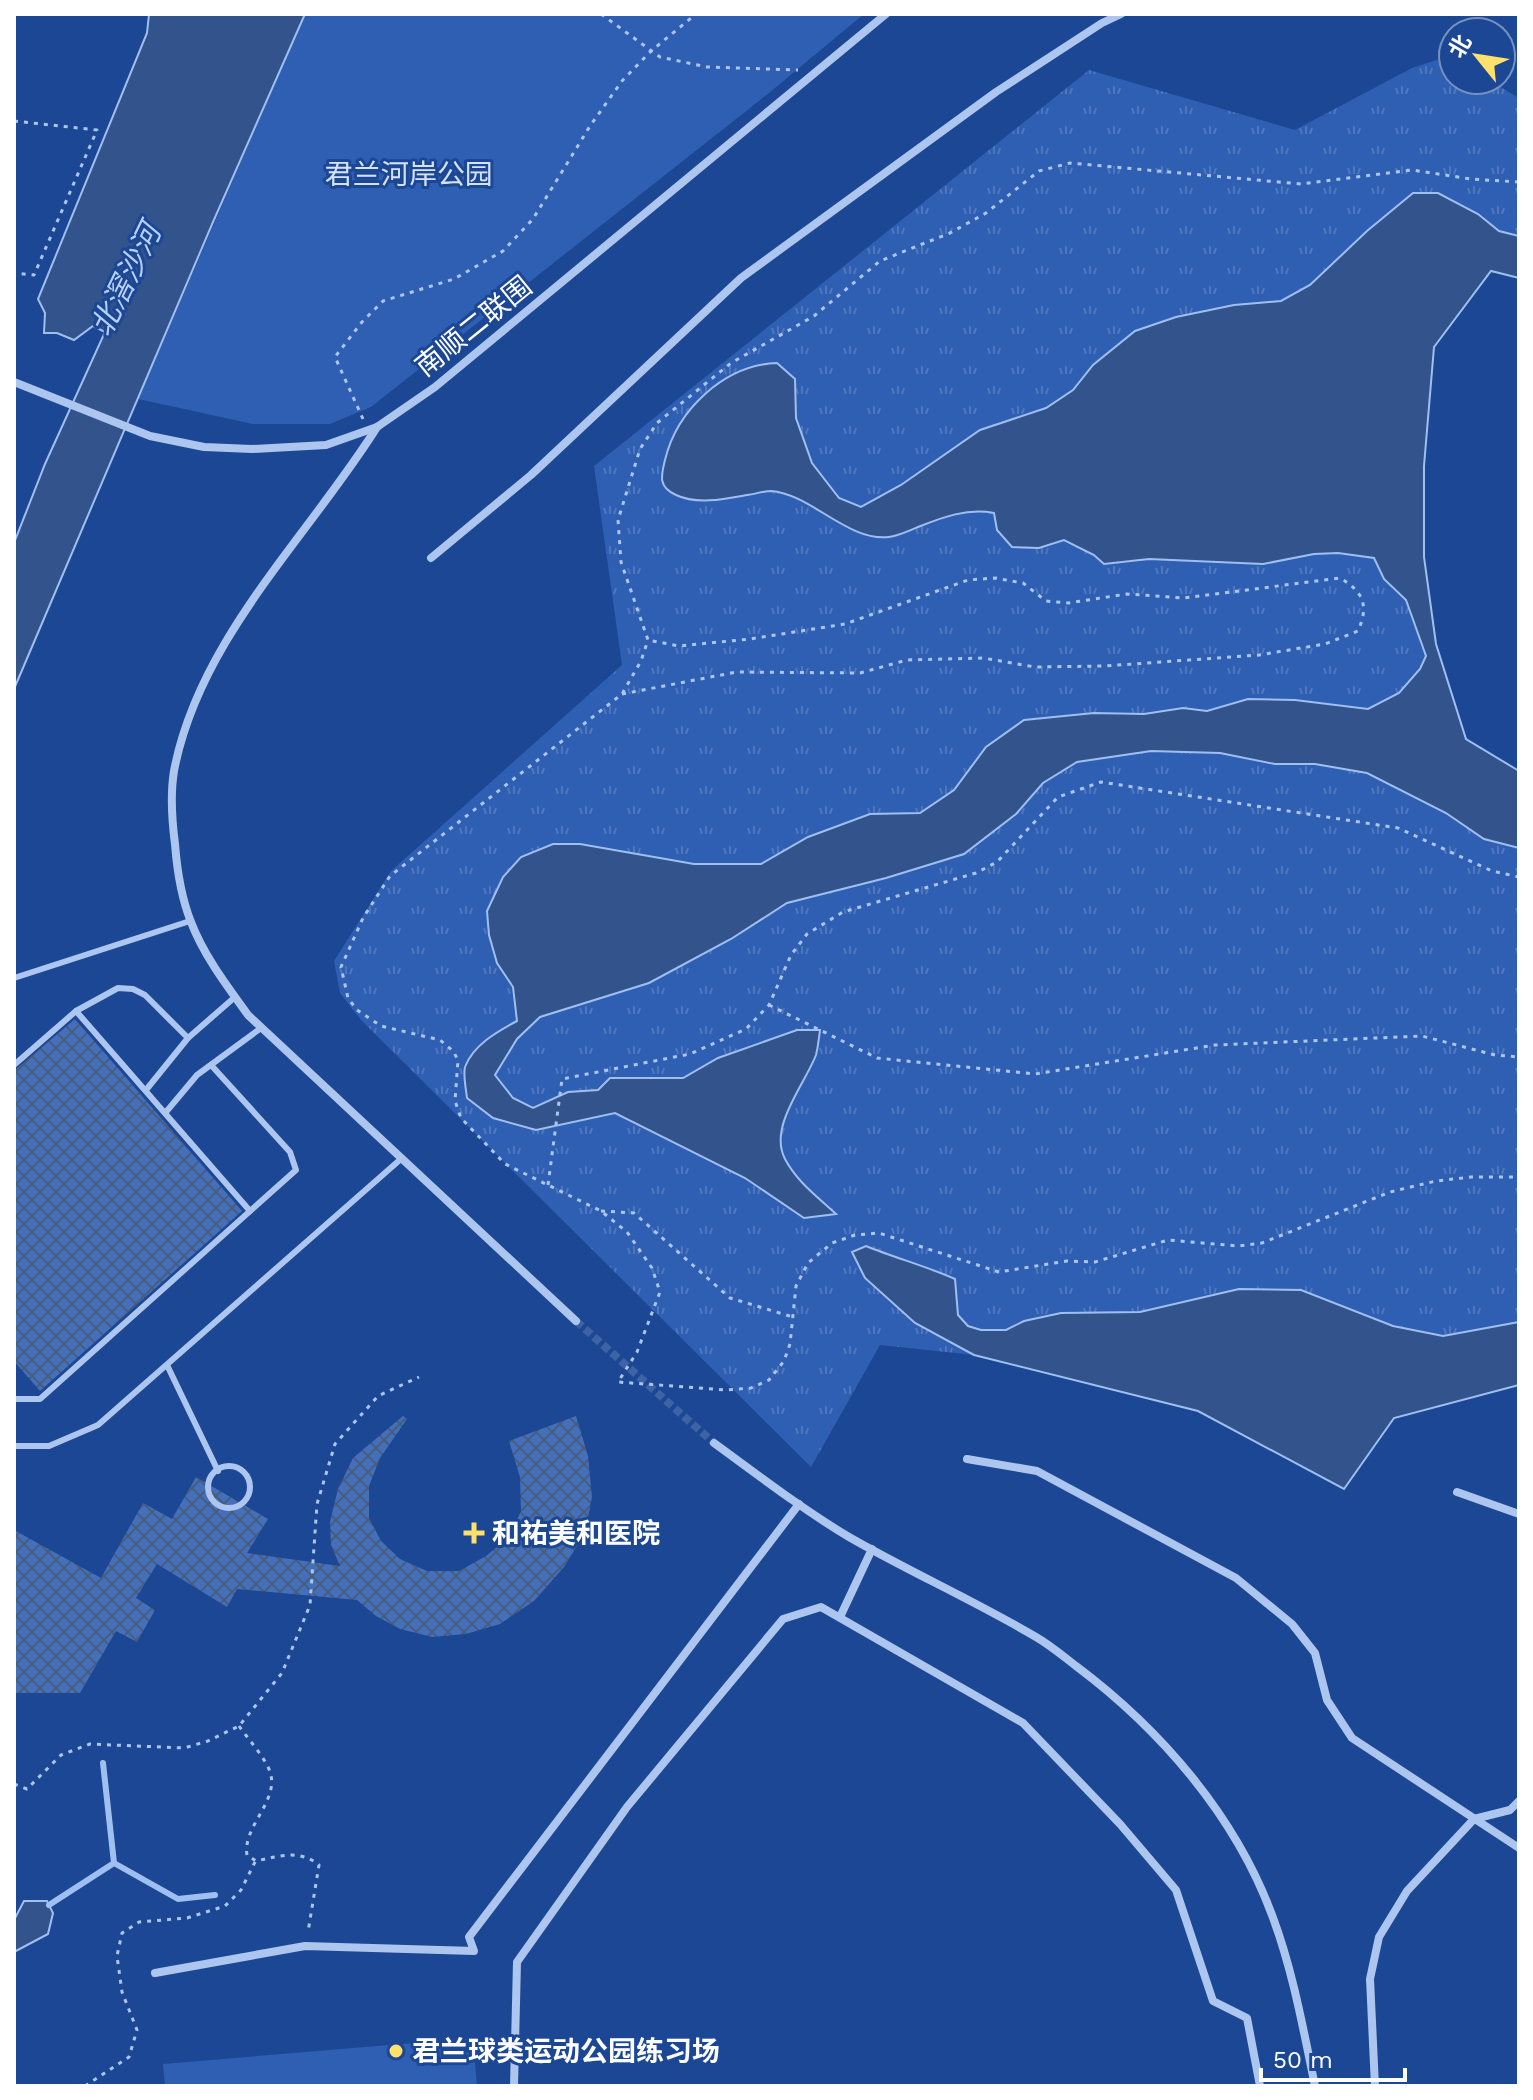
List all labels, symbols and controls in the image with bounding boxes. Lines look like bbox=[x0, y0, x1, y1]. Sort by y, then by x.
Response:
north arrow bbox=[1437, 16, 1517, 96]
text: 北 bbox=[1444, 30, 1476, 62]
park label: 君兰河岸公园 bbox=[325, 158, 493, 191]
water label: 北滘沙河 bbox=[84, 214, 170, 341]
street label: 南顺二联围 bbox=[409, 270, 538, 383]
place label: 和祐美和医院 bbox=[492, 1517, 660, 1550]
marker: 和祐美和医院 bbox=[463, 1522, 485, 1544]
scale bar bbox=[1261, 2032, 1405, 2082]
place label: 君兰球类运动公园练习场 bbox=[412, 2035, 720, 2068]
marker: 君兰球类运动公园练习场 bbox=[387, 2042, 405, 2060]
text: 50 m bbox=[1273, 2046, 1333, 2074]

